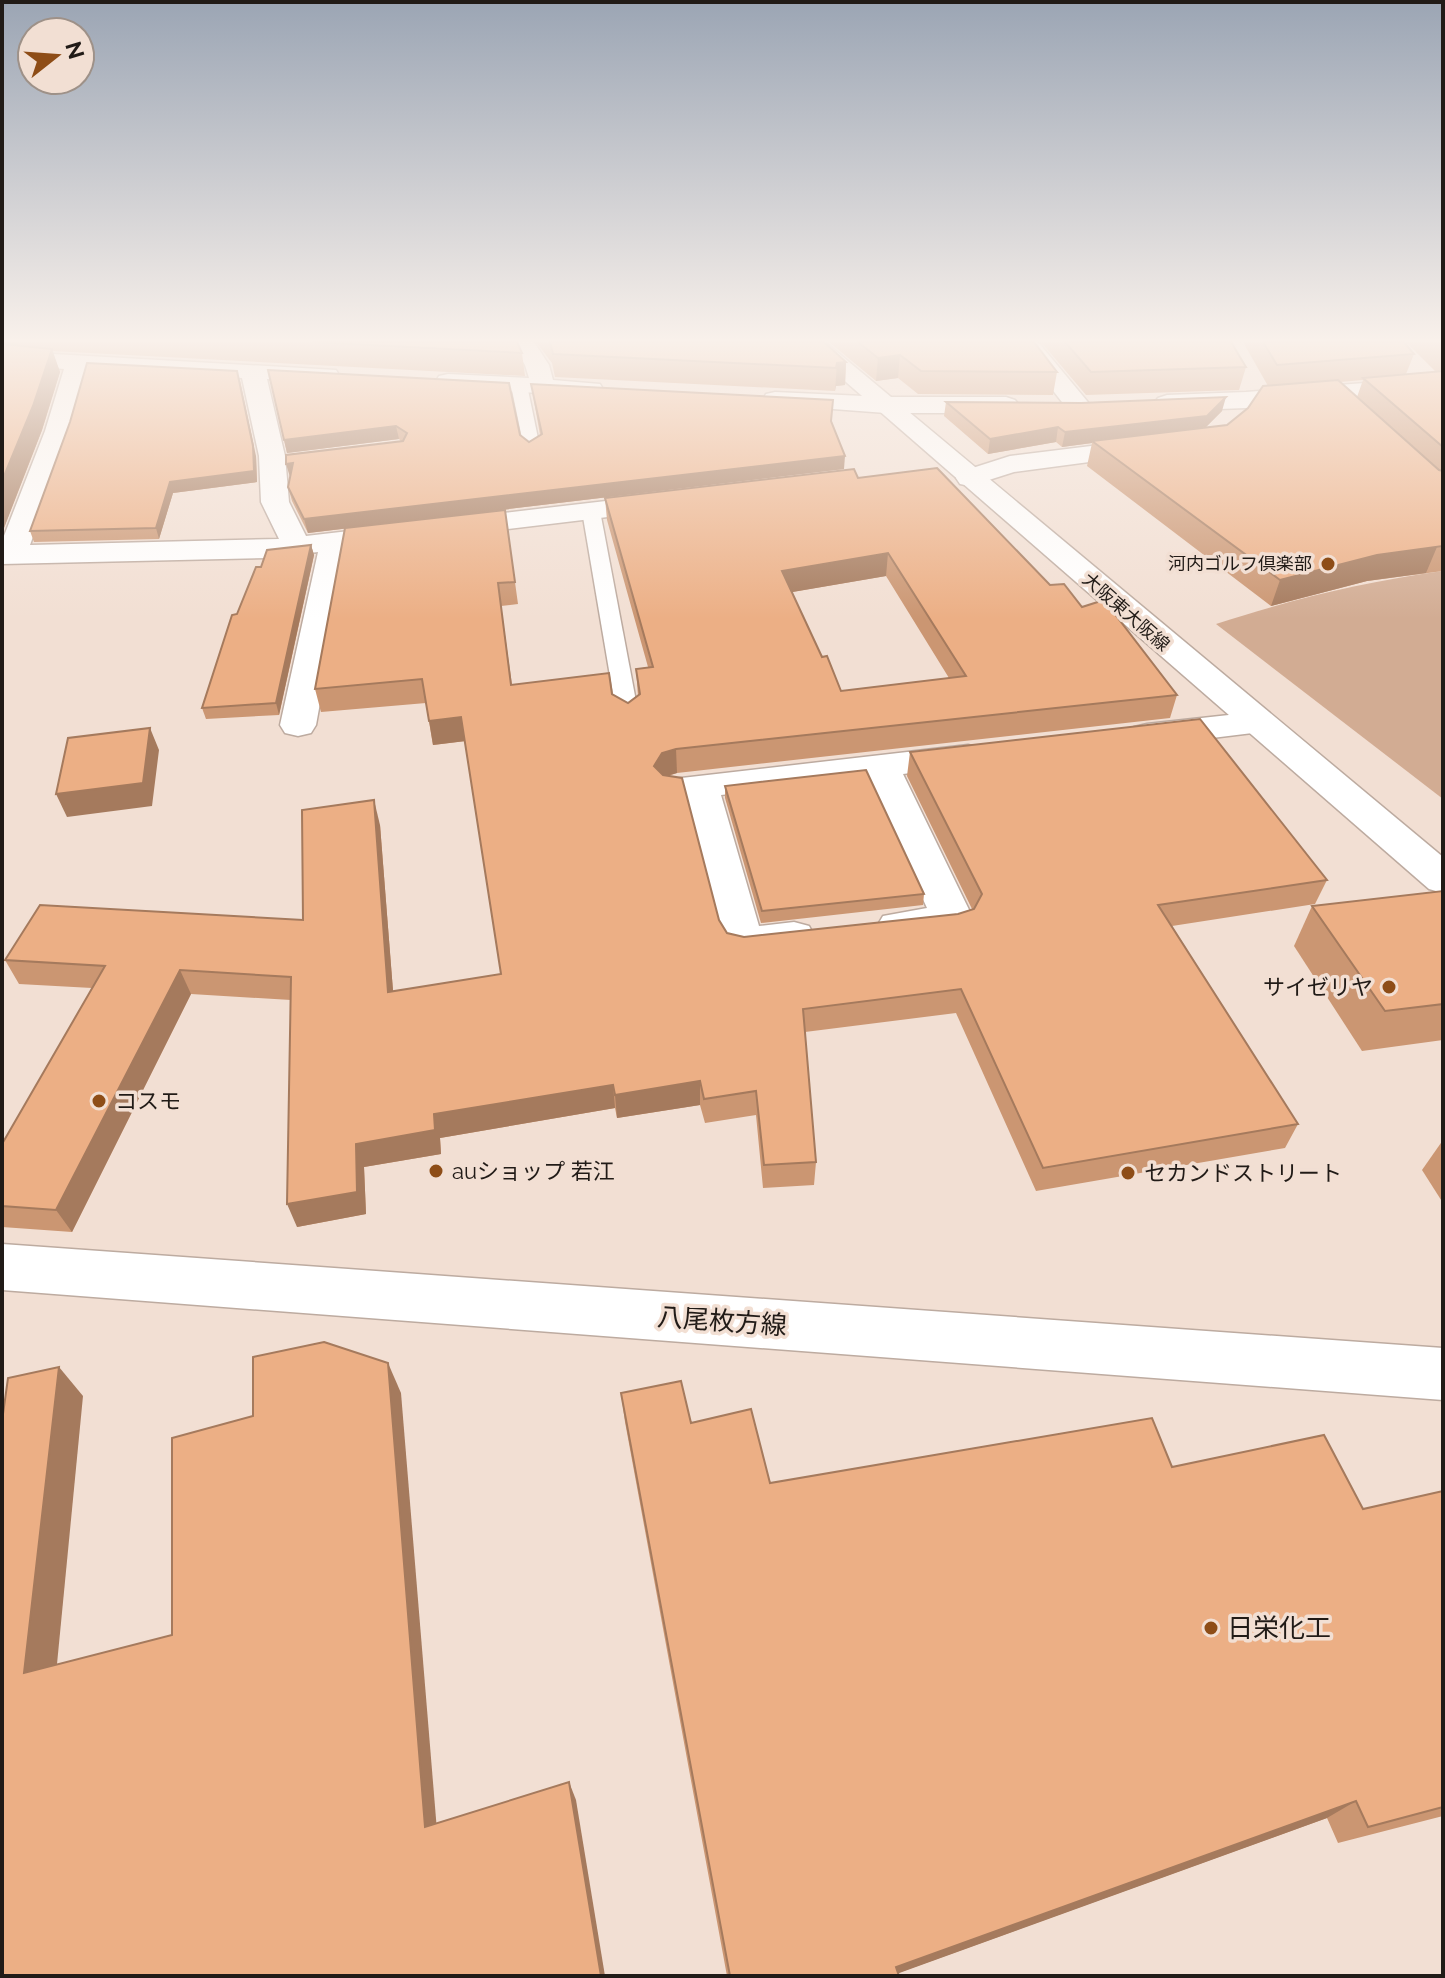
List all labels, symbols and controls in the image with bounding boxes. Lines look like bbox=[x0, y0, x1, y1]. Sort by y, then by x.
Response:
north arrow bbox=[16, 16, 96, 96]
text: N bbox=[60, 38, 90, 62]
place label: 河内ゴルフ倶楽部 bbox=[1168, 553, 1312, 574]
marker: 河内ゴルフ倶楽部 bbox=[1319, 555, 1337, 573]
street label: 大阪東大阪線 bbox=[1079, 568, 1174, 655]
place label: サイゼリヤ bbox=[1263, 974, 1373, 1000]
marker: サイゼリヤ bbox=[1380, 978, 1398, 996]
place label: コスモ bbox=[115, 1088, 181, 1114]
marker: コスモ bbox=[90, 1092, 108, 1110]
place label: auショップ 若江 bbox=[452, 1158, 615, 1184]
place label: セカンドストリート bbox=[1144, 1160, 1342, 1186]
marker: auショップ 若江 bbox=[427, 1162, 445, 1180]
marker: セカンドストリート bbox=[1119, 1164, 1137, 1182]
street label: 八尾枚方線 bbox=[656, 1302, 788, 1340]
place label: 日栄化工 bbox=[1227, 1613, 1331, 1643]
marker: 日栄化工 bbox=[1202, 1619, 1220, 1637]

